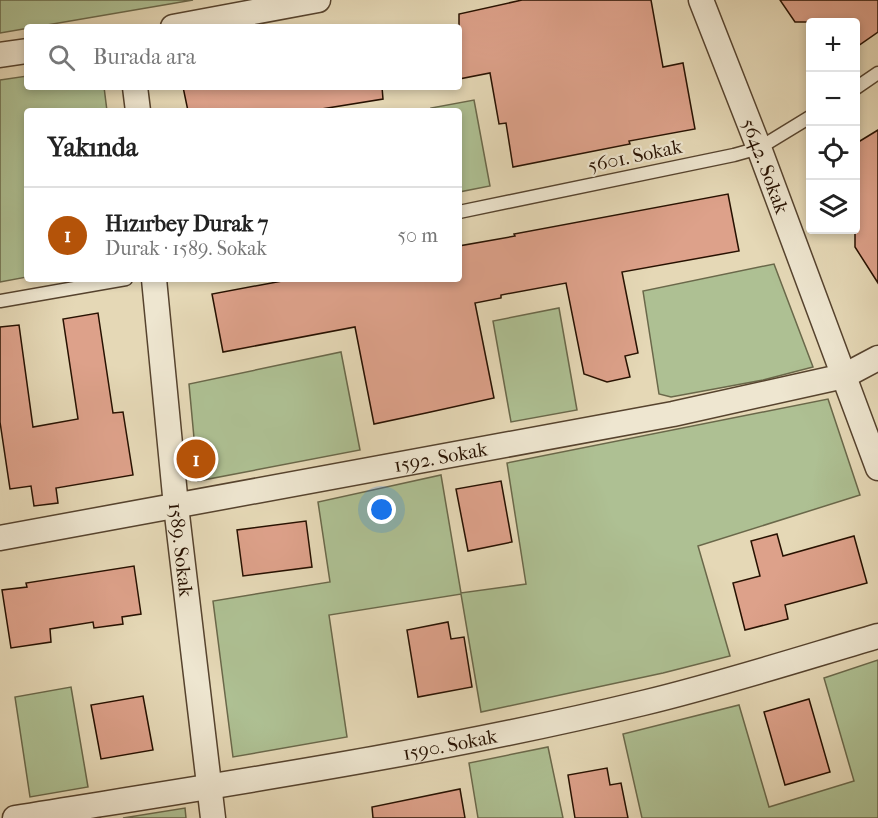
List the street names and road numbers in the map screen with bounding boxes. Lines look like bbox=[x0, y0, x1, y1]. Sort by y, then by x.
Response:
street label: 5642. Sokak bbox=[737, 115, 794, 217]
street label: 5601. Sokak bbox=[586, 135, 685, 177]
street label: 1592. Sokak bbox=[392, 437, 490, 477]
street label: 1589. Sokak bbox=[164, 501, 198, 599]
street label: 1590. Sokak bbox=[401, 724, 500, 765]

